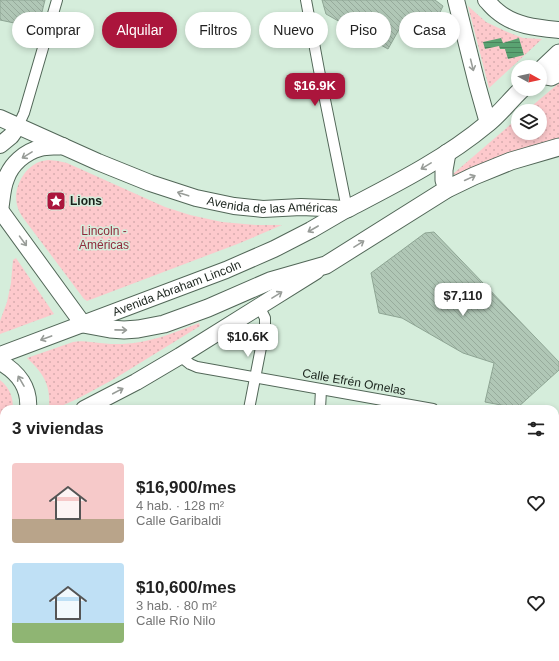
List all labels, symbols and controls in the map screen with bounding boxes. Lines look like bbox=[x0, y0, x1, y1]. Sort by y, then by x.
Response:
chip: Comprar bbox=[12, 12, 94, 48]
chip: Alquilar bbox=[102, 12, 177, 48]
chip: Filtros bbox=[185, 12, 251, 48]
chip: Nuevo bbox=[259, 12, 328, 48]
chip: Piso bbox=[336, 12, 391, 48]
chip: Casa bbox=[399, 12, 460, 48]
one-way arrow bbox=[468, 58, 476, 71]
north arrow bbox=[511, 60, 547, 96]
map controls bbox=[511, 60, 547, 140]
pin: $16.9K bbox=[282, 73, 348, 107]
text: $16.9K bbox=[294, 78, 336, 93]
button: layers bbox=[511, 104, 547, 140]
one-way arrow bbox=[21, 151, 33, 159]
one-way arrow bbox=[420, 162, 432, 170]
one-way arrow bbox=[464, 174, 476, 181]
place icon: Lions bbox=[45, 190, 67, 212]
one-way arrow bbox=[177, 190, 190, 197]
place label: Lions bbox=[70, 194, 102, 208]
street label: Avenida de las Américas bbox=[206, 194, 338, 216]
park label: Lincoln - Américas bbox=[79, 224, 129, 252]
one-way arrow bbox=[307, 225, 319, 233]
one-way arrow bbox=[19, 236, 27, 247]
one-way arrow bbox=[353, 240, 364, 248]
street label: Avenida Abraham Lincoln bbox=[111, 257, 243, 319]
pin: $7,110 bbox=[430, 283, 496, 317]
text: $7,110 bbox=[443, 288, 483, 303]
one-way arrow bbox=[271, 290, 283, 298]
pin: $10.6K bbox=[215, 324, 281, 358]
one-way arrow bbox=[114, 326, 127, 334]
text: $10.6K bbox=[227, 329, 269, 344]
one-way arrow bbox=[40, 334, 52, 342]
street label: Calle Efrén Ornelas bbox=[301, 366, 407, 398]
one-way arrow bbox=[17, 376, 25, 388]
one-way arrow bbox=[112, 387, 124, 395]
icon: filters bbox=[525, 418, 547, 440]
text: 3 viviendas bbox=[12, 419, 104, 438]
text: $16,900/mes bbox=[136, 478, 236, 497]
icon: home bbox=[44, 479, 92, 527]
icon: heart bbox=[525, 492, 547, 514]
text: 4 hab. · 128 m² bbox=[136, 498, 224, 513]
text: Calle Garibaldi bbox=[136, 513, 221, 528]
text: $10,600/mes bbox=[136, 578, 236, 597]
icon: home bbox=[44, 579, 92, 627]
icon: heart bbox=[525, 592, 547, 614]
text: 3 hab. · 80 m² bbox=[136, 598, 217, 613]
text: Calle Río Nilo bbox=[136, 613, 215, 628]

